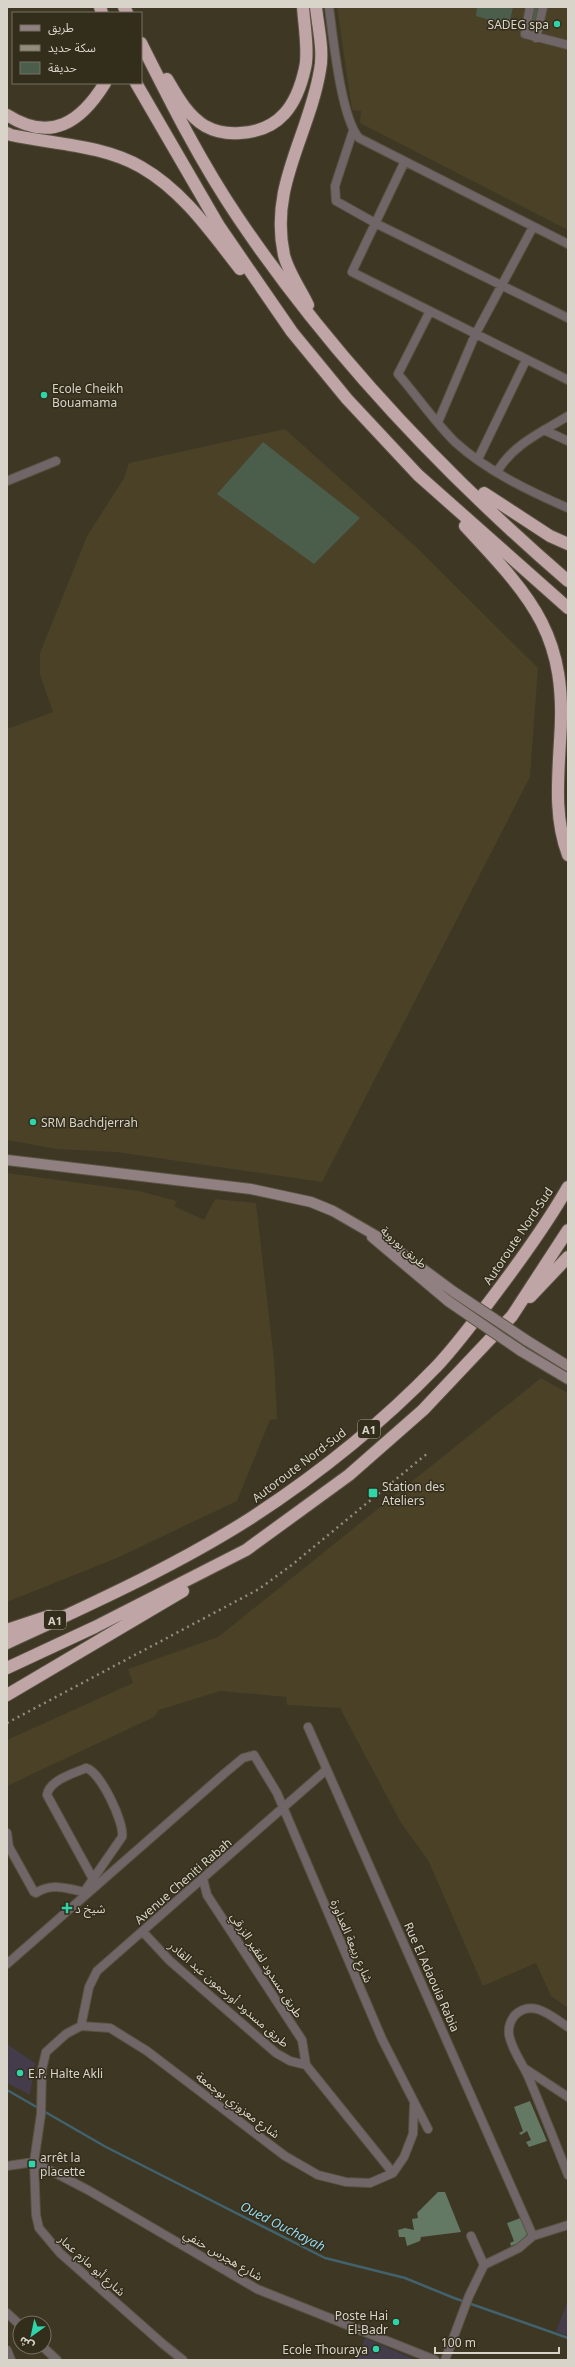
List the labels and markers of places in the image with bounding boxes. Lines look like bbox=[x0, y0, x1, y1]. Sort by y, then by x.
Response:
place label: SADEG spa bbox=[488, 16, 549, 33]
marker: SADEG spa bbox=[552, 19, 562, 29]
place label: Ecole Cheikh Bouamama bbox=[52, 380, 123, 411]
marker: Ecole Cheikh Bouamama bbox=[39, 390, 49, 400]
place label: SRM Bachdjerrah bbox=[41, 1114, 138, 1131]
marker: SRM Bachdjerrah bbox=[28, 1117, 38, 1127]
place label: Station des Ateliers bbox=[382, 1478, 445, 1509]
marker: Station des Ateliers bbox=[367, 1487, 379, 1499]
place label: شيخ د bbox=[75, 1900, 106, 1918]
marker: شيخ د bbox=[62, 1903, 72, 1913]
place label: E.P. Halte Akli bbox=[28, 2065, 103, 2082]
marker: E.P. Halte Akli bbox=[15, 2068, 25, 2078]
place label: arrêt la placette bbox=[40, 2149, 85, 2180]
marker: arrêt la placette bbox=[27, 2159, 37, 2169]
place label: Poste Hai El-Badr bbox=[335, 2307, 388, 2338]
marker: Poste Hai El-Badr bbox=[391, 2317, 401, 2327]
place label: Ecole Thouraya bbox=[282, 2341, 368, 2358]
marker: Ecole Thouraya bbox=[371, 2344, 381, 2354]

